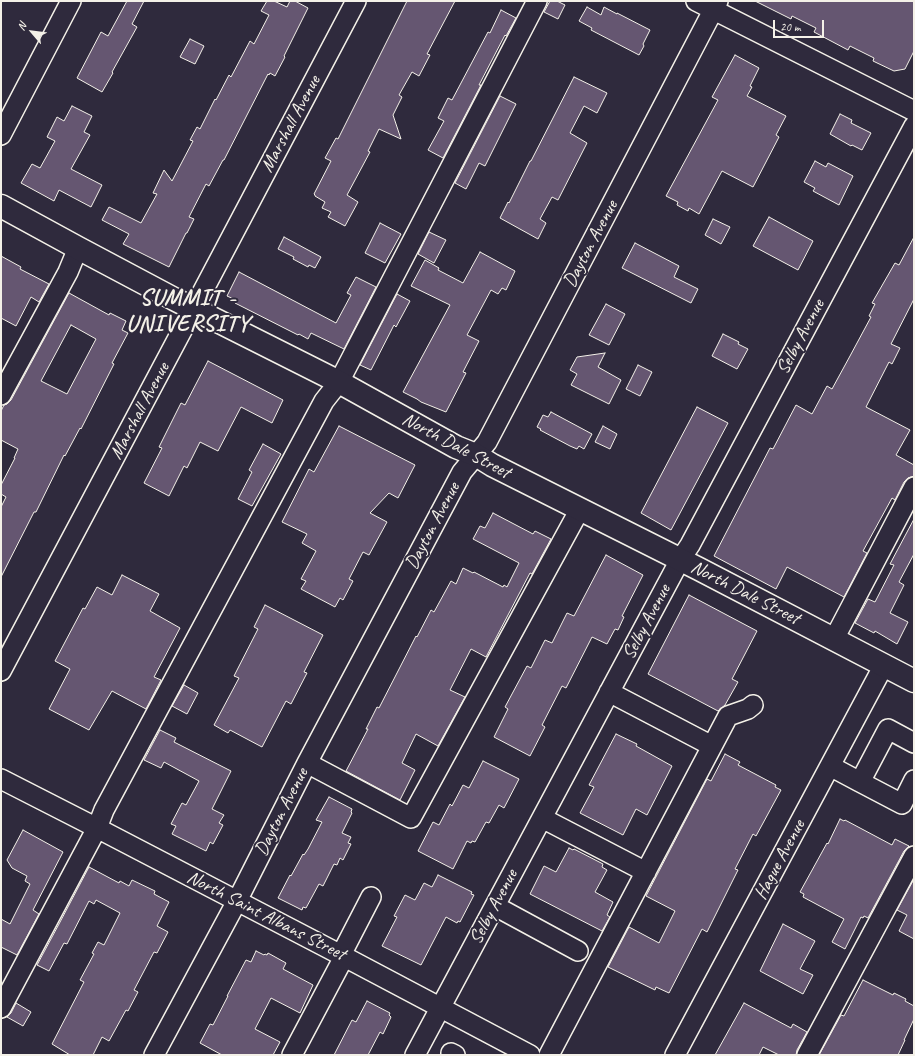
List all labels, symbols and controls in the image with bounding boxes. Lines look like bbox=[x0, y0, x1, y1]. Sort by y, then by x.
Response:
north arrow bbox=[12, 12, 52, 52]
scale bar bbox=[775, 12, 826, 38]
text: 20 m bbox=[780, 19, 800, 35]
text: N bbox=[14, 20, 29, 33]
street label: Marshall Avenue bbox=[256, 72, 326, 176]
street label: Dayton Avenue bbox=[559, 197, 623, 291]
district label: SUMMIT - UNIVERSITY bbox=[127, 285, 249, 339]
street label: Selby Avenue bbox=[772, 296, 830, 378]
street label: Marshall Avenue bbox=[105, 359, 175, 463]
street label: North Dale Street bbox=[398, 408, 514, 484]
street label: Dayton Avenue bbox=[401, 479, 465, 573]
street label: North Dale Street bbox=[687, 556, 803, 630]
street label: Selby Avenue bbox=[618, 581, 676, 663]
street label: Dayton Avenue bbox=[250, 764, 314, 860]
street label: Hague Avenue bbox=[749, 816, 811, 904]
street label: North Saint Albans Street bbox=[183, 866, 349, 966]
street label: Selby Avenue bbox=[465, 866, 523, 948]

